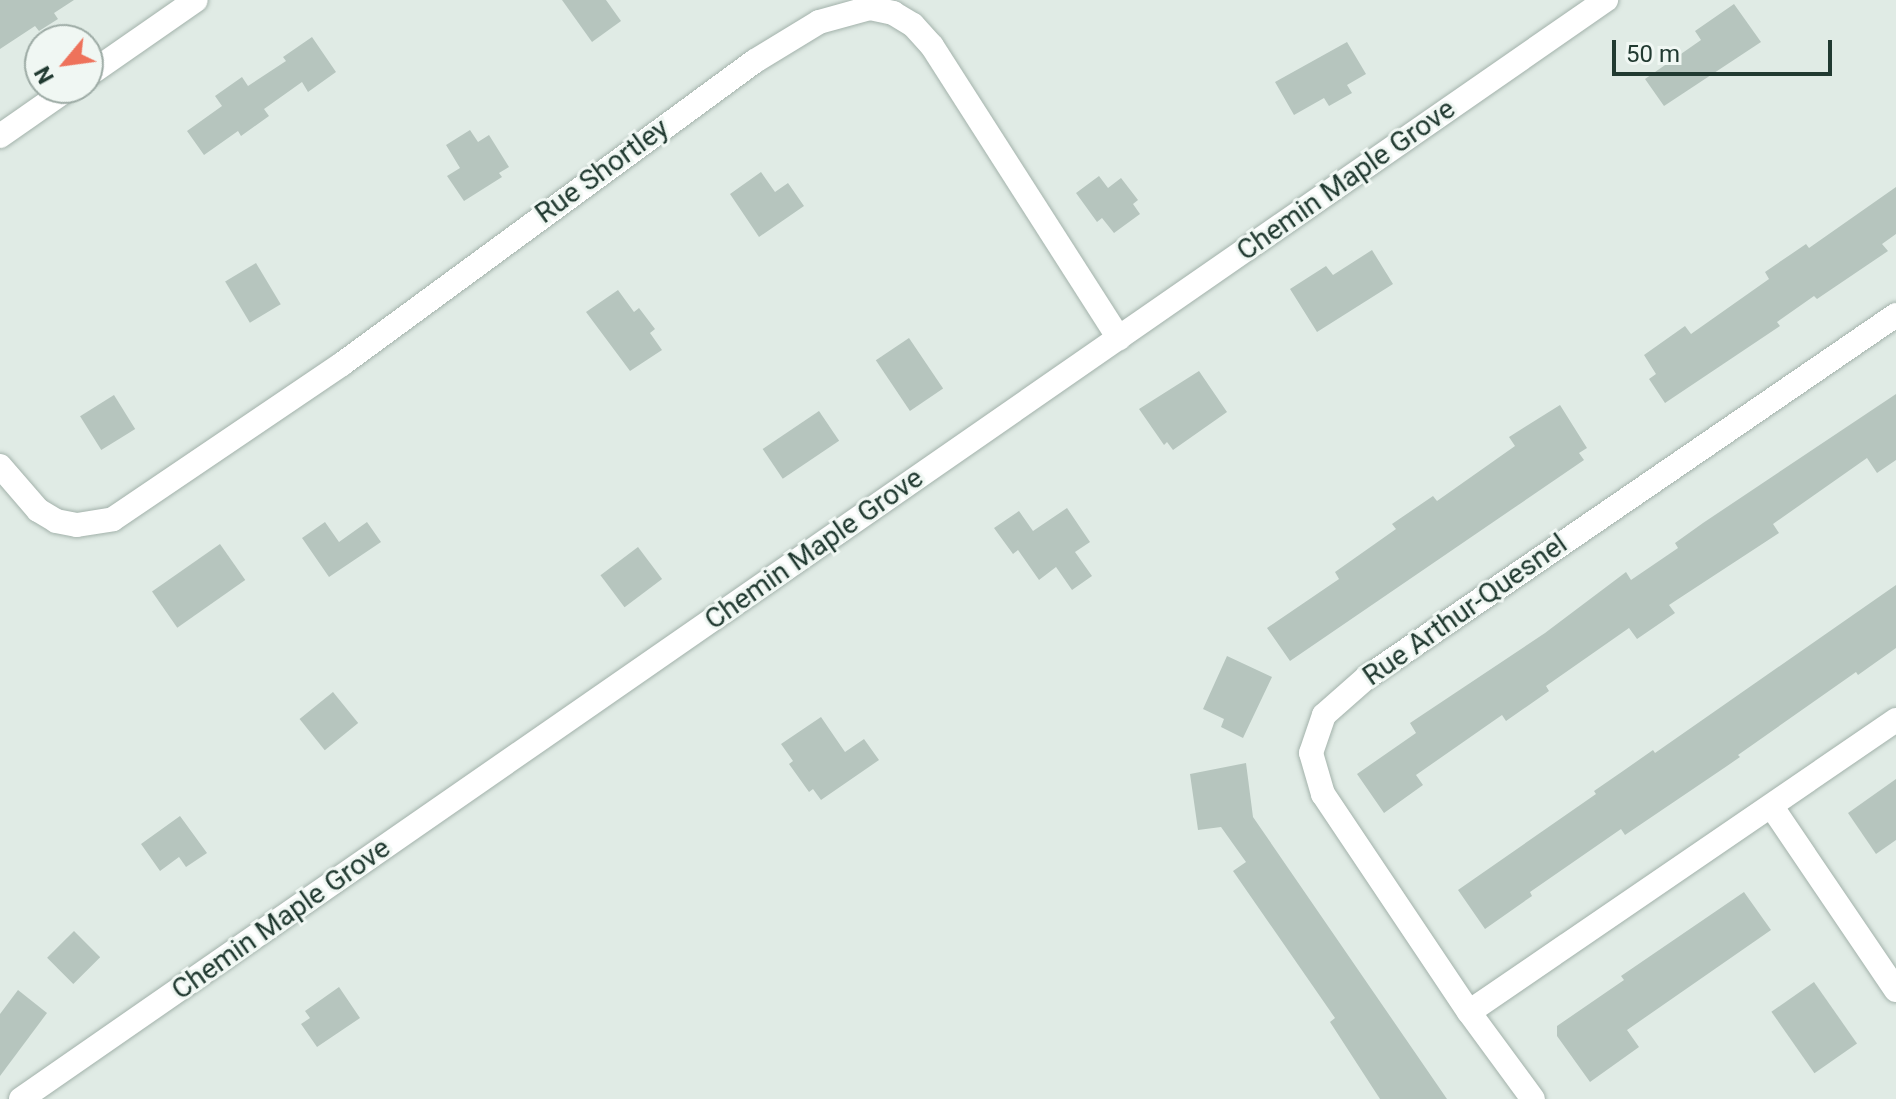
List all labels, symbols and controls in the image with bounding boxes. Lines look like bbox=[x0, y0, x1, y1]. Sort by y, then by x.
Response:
north arrow bbox=[24, 24, 104, 104]
scale bar bbox=[1616, 24, 1836, 74]
text: 50 m bbox=[1626, 40, 1680, 68]
text: N bbox=[30, 62, 59, 88]
street label: Chemin Maple Grove bbox=[1230, 92, 1462, 268]
street label: Rue Shortley bbox=[529, 111, 675, 231]
street label: Chemin Maple Grove bbox=[698, 461, 930, 637]
street label: Rue Arthur-Quesnel bbox=[1357, 527, 1573, 693]
street label: Chemin Maple Grove bbox=[165, 831, 397, 1007]

